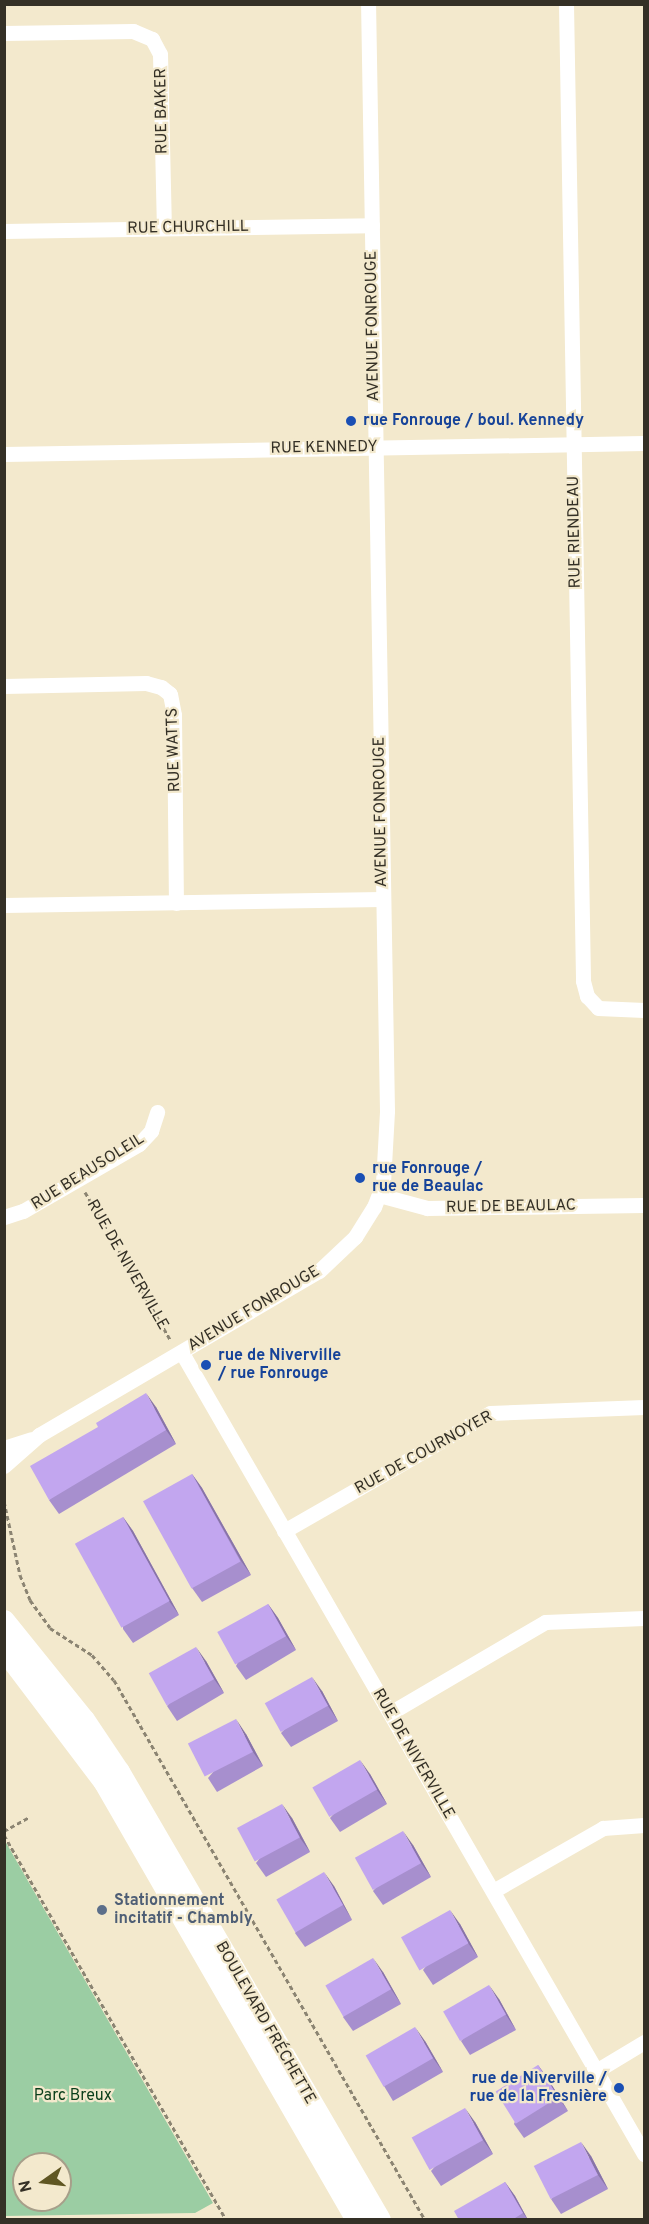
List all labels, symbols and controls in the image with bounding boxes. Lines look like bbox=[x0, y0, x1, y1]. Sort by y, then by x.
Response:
street label: RUE BAKER bbox=[152, 68, 172, 154]
street label: RUE CHURCHILL bbox=[127, 217, 249, 239]
street label: AVENUE FONROUGE bbox=[362, 251, 384, 401]
place label: rue Fonrouge / boul. Kennedy bbox=[363, 411, 584, 431]
marker: rue Fonrouge / boul. Kennedy bbox=[344, 414, 358, 428]
street label: RUE KENNEDY bbox=[270, 437, 378, 459]
street label: RUE RIENDEAU bbox=[564, 476, 586, 588]
street label: RUE WATTS bbox=[163, 707, 185, 793]
street label: AVENUE FONROUGE bbox=[370, 737, 392, 887]
street label: RUE BEAUSOLEIL bbox=[28, 1130, 148, 1214]
place label: rue Fonrouge / rue de Beaulac bbox=[372, 1159, 484, 1197]
marker: rue Fonrouge / rue de Beaulac bbox=[353, 1171, 367, 1185]
street label: RUE DE BEAULAC bbox=[446, 1196, 576, 1218]
street label: RUE DE NIVERVILLE bbox=[82, 1197, 172, 1333]
street label: AVENUE FONROUGE bbox=[185, 1262, 323, 1356]
place label: rue de Niverville / rue Fonrouge bbox=[218, 1346, 341, 1384]
marker: rue de Niverville / rue Fonrouge bbox=[199, 1358, 213, 1372]
street label: RUE DE COURNOYER bbox=[352, 1407, 496, 1499]
street label: RUE DE NIVERVILLE bbox=[368, 1686, 458, 1822]
place label: Stationnement incitatif - Chambly bbox=[114, 1891, 253, 1929]
marker: Stationnement incitatif - Chambly bbox=[95, 1903, 109, 1917]
street label: BOULEVARD FRÉCHETTE bbox=[211, 1938, 319, 2108]
place label: rue de Niverville / rue de la Fresnière bbox=[469, 2069, 607, 2107]
marker: rue de Niverville / rue de la Fresnière bbox=[612, 2081, 626, 2095]
park label: Parc Breux bbox=[34, 2086, 112, 2106]
north arrow bbox=[12, 2152, 72, 2212]
text: N bbox=[15, 2178, 38, 2194]

